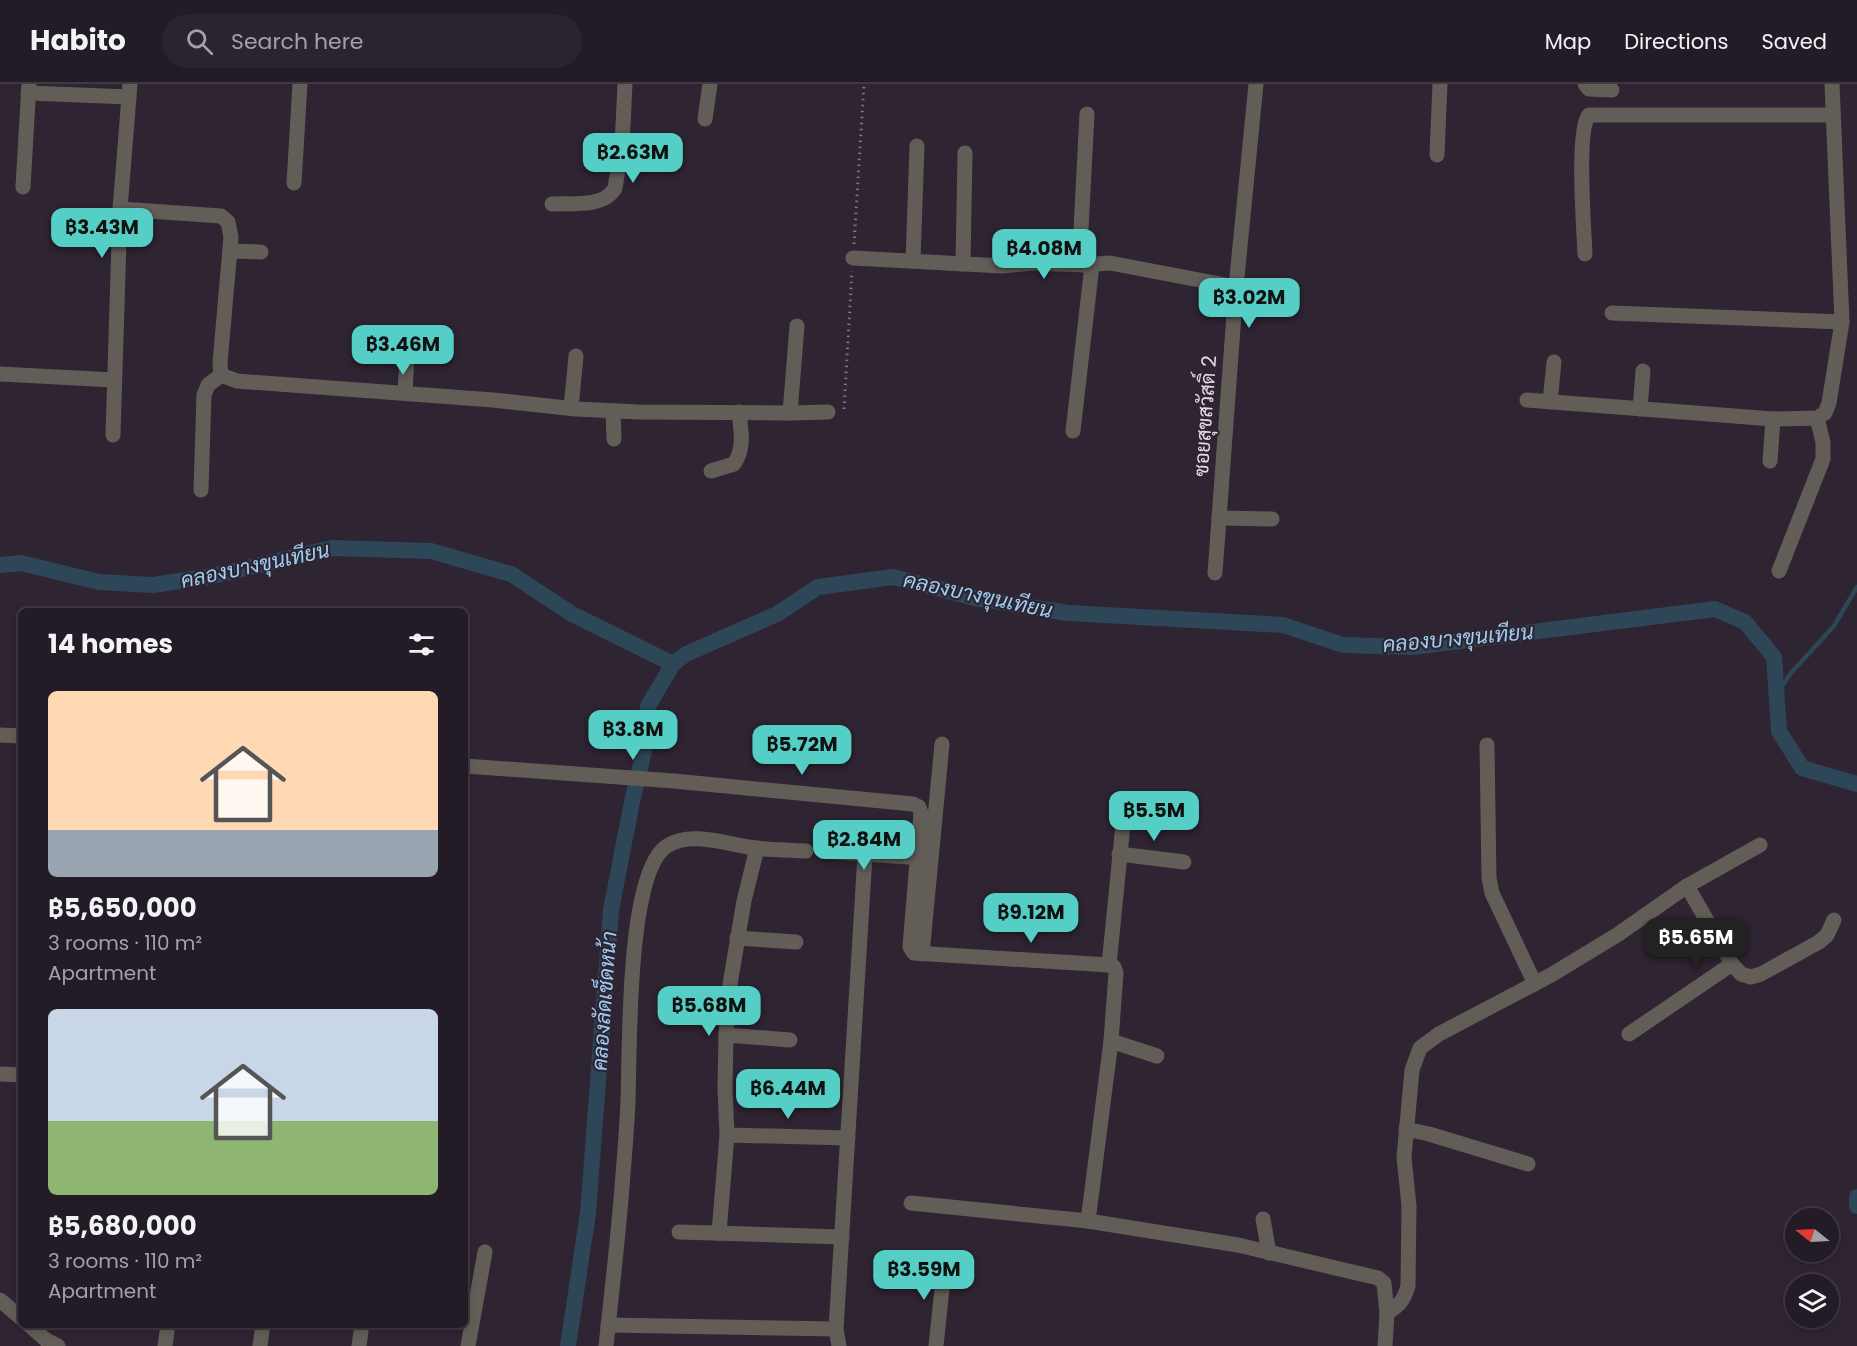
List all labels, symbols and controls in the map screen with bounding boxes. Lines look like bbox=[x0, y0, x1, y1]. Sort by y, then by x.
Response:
search box bbox=[162, 14, 582, 68]
text: Habito bbox=[30, 21, 126, 60]
icon: search bbox=[183, 25, 216, 58]
text: Search here bbox=[231, 26, 363, 57]
text: Map bbox=[1545, 27, 1591, 56]
text: Directions bbox=[1624, 27, 1728, 56]
text: Saved bbox=[1761, 27, 1827, 56]
pin: ฿2.63M bbox=[584, 133, 682, 184]
text: ฿2.63M bbox=[597, 138, 669, 166]
pin: ฿3.43M bbox=[53, 208, 151, 259]
text: ฿3.43M bbox=[65, 213, 139, 241]
pin: ฿4.08M bbox=[995, 229, 1093, 280]
text: ฿4.08M bbox=[1006, 234, 1082, 262]
pin: ฿3.02M bbox=[1200, 278, 1298, 329]
text: ฿3.02M bbox=[1213, 283, 1285, 311]
pin: ฿3.46M bbox=[354, 325, 452, 376]
text: ฿3.46M bbox=[366, 330, 440, 358]
street label: ซอยสุขสวัสดิ์ 2 bbox=[1183, 354, 1223, 477]
water label: คลองบางขุนเทียน bbox=[178, 535, 333, 595]
water label: คลองบางขุนเทียน bbox=[901, 565, 1056, 625]
water label: คลองบางขุนเทียน bbox=[1381, 617, 1535, 659]
text: 14 homes bbox=[48, 626, 173, 662]
icon: filters bbox=[405, 628, 438, 661]
pin: ฿3.8M bbox=[591, 710, 675, 761]
text: ฿3.8M bbox=[602, 715, 664, 743]
pin: ฿5.72M bbox=[753, 725, 851, 776]
icon: home bbox=[189, 730, 297, 838]
text: ฿5.72M bbox=[766, 730, 838, 758]
pin: ฿5.5M bbox=[1112, 791, 1196, 842]
text: ฿5.5M bbox=[1123, 796, 1185, 824]
pin: ฿2.84M bbox=[815, 820, 913, 871]
text: ฿2.84M bbox=[827, 825, 901, 853]
text: ฿5,650,000 bbox=[48, 890, 197, 926]
pin: ฿9.12M bbox=[982, 893, 1080, 944]
text: ฿9.12M bbox=[997, 898, 1065, 926]
pin: ฿5.65M bbox=[1647, 918, 1745, 969]
text: ฿5.65M bbox=[1659, 923, 1733, 951]
text: 3 rooms · 110 m² bbox=[48, 929, 202, 957]
water label: คลองลัดเช็ดหน้า bbox=[585, 930, 623, 1072]
text: Apartment bbox=[48, 959, 156, 987]
pin: ฿5.68M bbox=[660, 986, 758, 1037]
text: ฿5.68M bbox=[672, 991, 746, 1019]
icon: home bbox=[189, 1048, 297, 1156]
pin: ฿6.44M bbox=[739, 1069, 837, 1120]
text: ฿6.44M bbox=[750, 1074, 826, 1102]
text: ฿5,680,000 bbox=[48, 1208, 197, 1244]
north arrow bbox=[1785, 1208, 1839, 1262]
map controls bbox=[1785, 1208, 1839, 1328]
text: 3 rooms · 110 m² bbox=[48, 1247, 202, 1275]
pin: ฿3.59M bbox=[875, 1250, 973, 1301]
text: ฿3.59M bbox=[887, 1255, 961, 1283]
button: layers bbox=[1785, 1274, 1839, 1328]
text: Apartment bbox=[48, 1277, 156, 1305]

